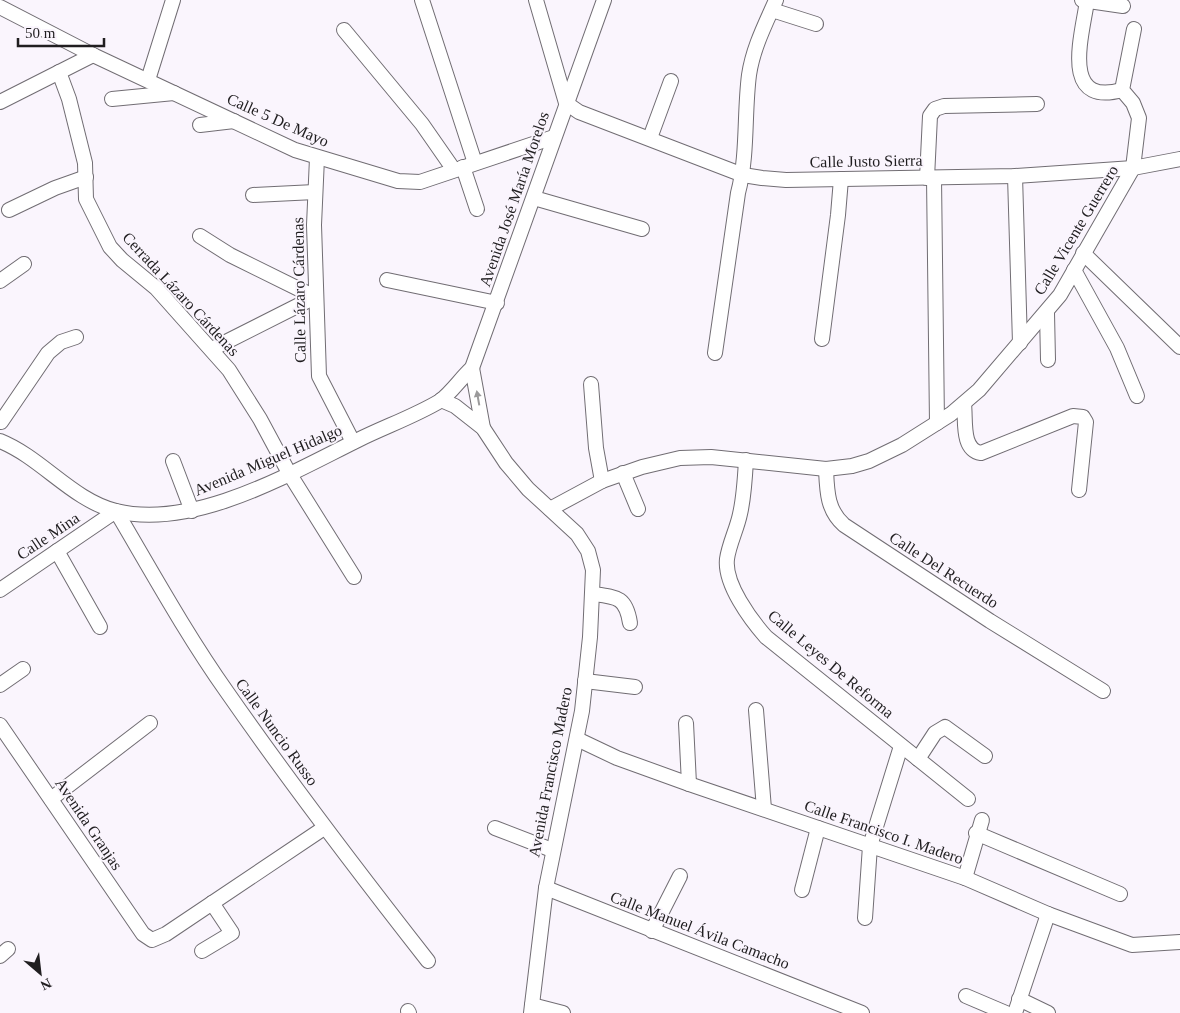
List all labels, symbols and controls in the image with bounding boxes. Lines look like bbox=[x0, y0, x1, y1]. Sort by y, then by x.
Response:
scale bar bbox=[18, 15, 104, 47]
text: 50 m bbox=[25, 25, 56, 41]
street label: Calle 5 De Mayo bbox=[224, 90, 332, 151]
street label: Avenida José María Morelos bbox=[476, 109, 552, 289]
street label: Calle Justo Sierra bbox=[809, 152, 923, 170]
street label: Calle Vicente Guerrero bbox=[1031, 162, 1121, 298]
street label: Calle Lázaro Cárdenas bbox=[289, 217, 309, 363]
street label: Cerrada Lázaro Cárdenas bbox=[119, 229, 243, 359]
one-way arrow bbox=[474, 390, 482, 405]
street label: Avenida Miguel Hidalgo bbox=[192, 421, 345, 500]
street label: Calle Mina bbox=[14, 509, 82, 563]
street label: Calle Del Recuerdo bbox=[886, 529, 1002, 611]
street label: Calle Leyes De Reforma bbox=[764, 607, 897, 722]
street label: Calle Nuncio Russo bbox=[233, 675, 321, 789]
street label: Avenida Francisco Madero bbox=[525, 685, 575, 859]
street label: Avenida Granjas bbox=[51, 775, 126, 874]
street label: Calle Francisco I. Madero bbox=[802, 797, 966, 867]
street label: Calle Manuel Ávila Camacho bbox=[608, 887, 792, 972]
north arrow bbox=[15, 948, 65, 998]
text: N bbox=[38, 975, 54, 993]

